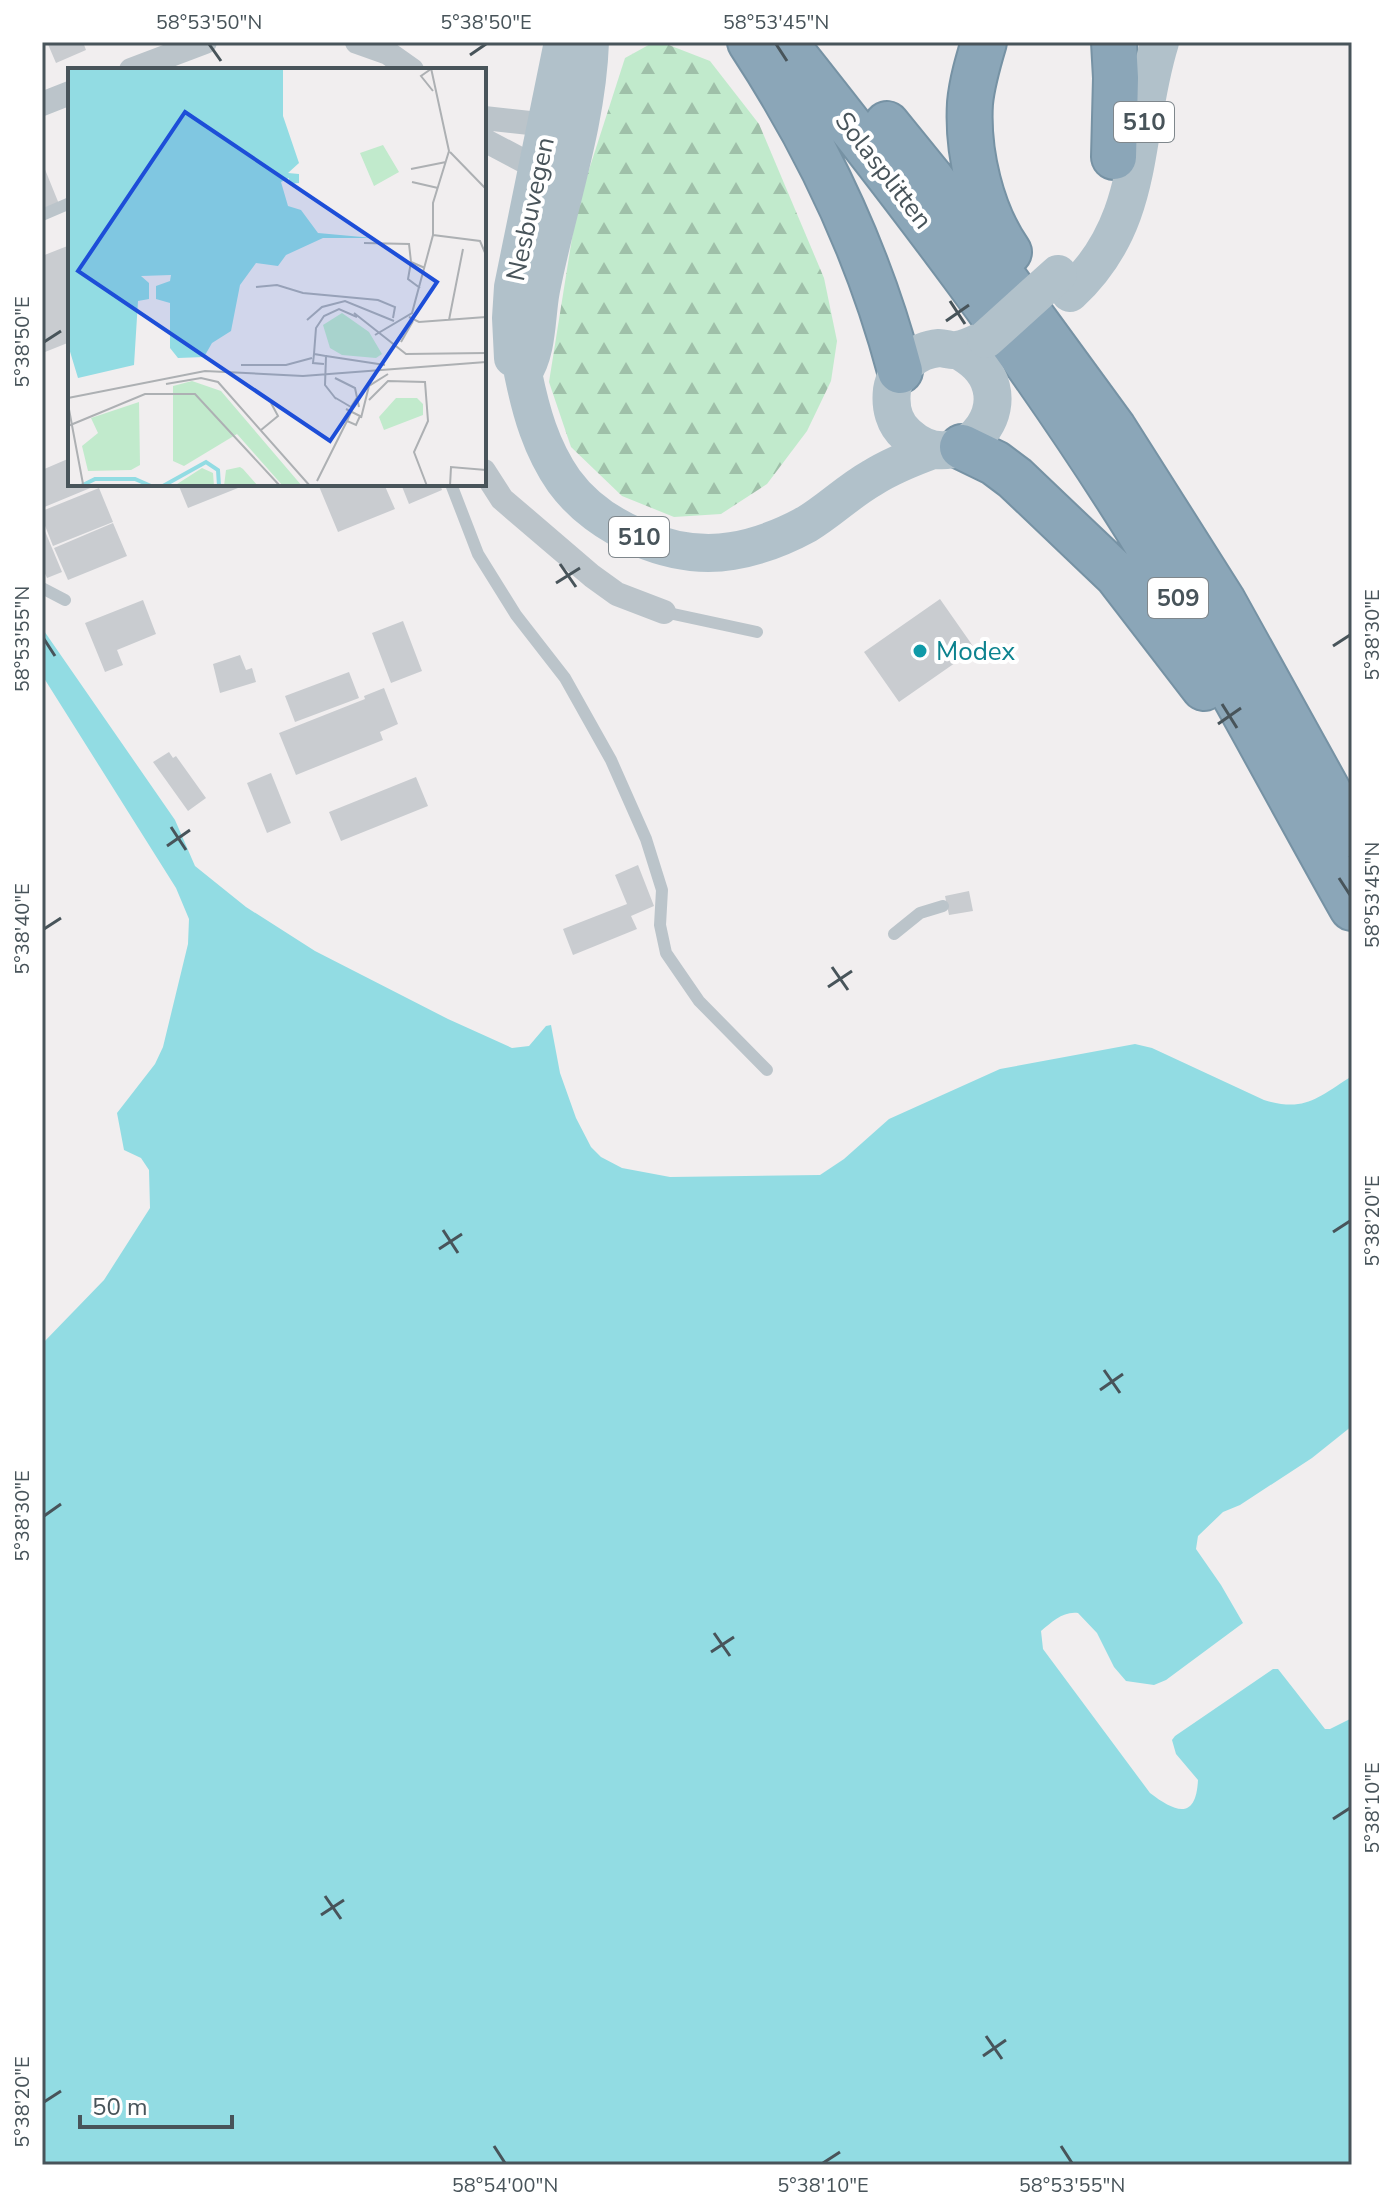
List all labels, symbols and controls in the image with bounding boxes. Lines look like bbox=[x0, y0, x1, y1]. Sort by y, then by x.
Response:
text: 58°53'50"N bbox=[156, 9, 262, 36]
text: 5°38'50"E bbox=[440, 9, 532, 36]
text: 58°53'45"N bbox=[723, 9, 829, 36]
inset map bbox=[68, 68, 486, 486]
road number: 510 bbox=[1114, 102, 1174, 142]
street label: Solasplitten bbox=[827, 105, 940, 236]
street label: Nesbuvegen bbox=[498, 134, 563, 284]
text: 5°38'50"E bbox=[9, 296, 36, 388]
road number: 510 bbox=[609, 517, 669, 557]
road number: 509 bbox=[1148, 578, 1208, 618]
text: 58°53'55"N bbox=[9, 586, 36, 692]
text: 5°38'30"E bbox=[1359, 589, 1386, 681]
place label: Modex bbox=[936, 634, 1016, 669]
marker: Modex bbox=[911, 642, 929, 660]
text: 58°53'45"N bbox=[1359, 842, 1386, 948]
text: 5°38'40"E bbox=[9, 883, 36, 975]
text: 5°38'20"E bbox=[1359, 1175, 1386, 1267]
text: 5°38'30"E bbox=[9, 1470, 36, 1562]
text: 5°38'10"E bbox=[1359, 1762, 1386, 1854]
text: 5°38'20"E bbox=[9, 2056, 36, 2148]
scale bar bbox=[80, 2079, 232, 2129]
text: 50 m bbox=[92, 2091, 148, 2123]
text: 58°54'00"N bbox=[452, 2172, 558, 2199]
text: 5°38'10"E bbox=[777, 2172, 869, 2199]
text: 58°53'55"N bbox=[1019, 2172, 1125, 2199]

